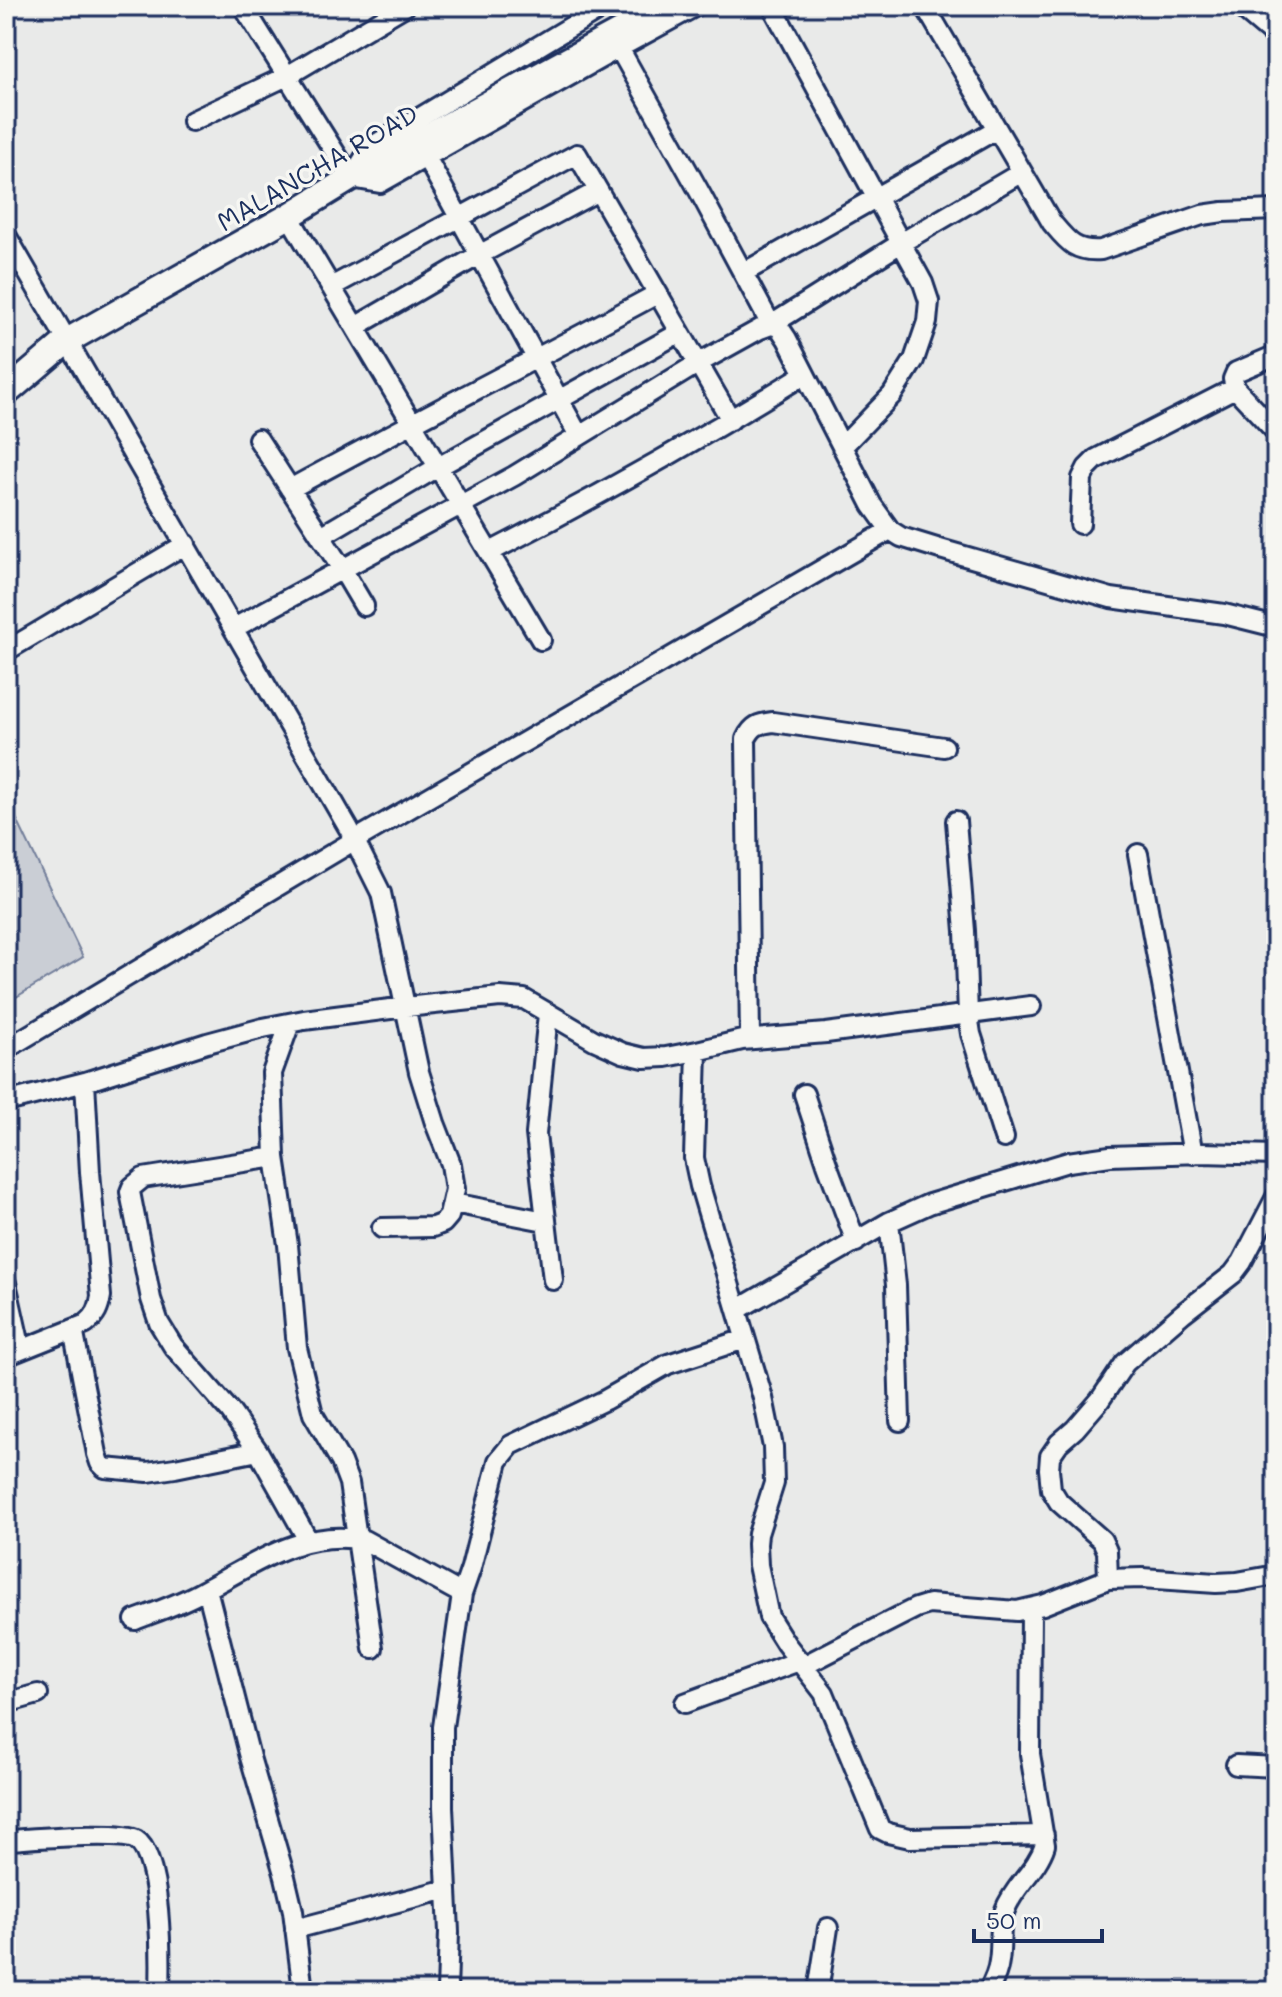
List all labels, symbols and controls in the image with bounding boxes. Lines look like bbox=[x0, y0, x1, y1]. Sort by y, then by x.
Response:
street label: MALANCHA ROAD bbox=[211, 96, 423, 238]
scale bar bbox=[974, 1893, 1102, 1943]
text: 50 m bbox=[986, 1904, 1042, 1935]

